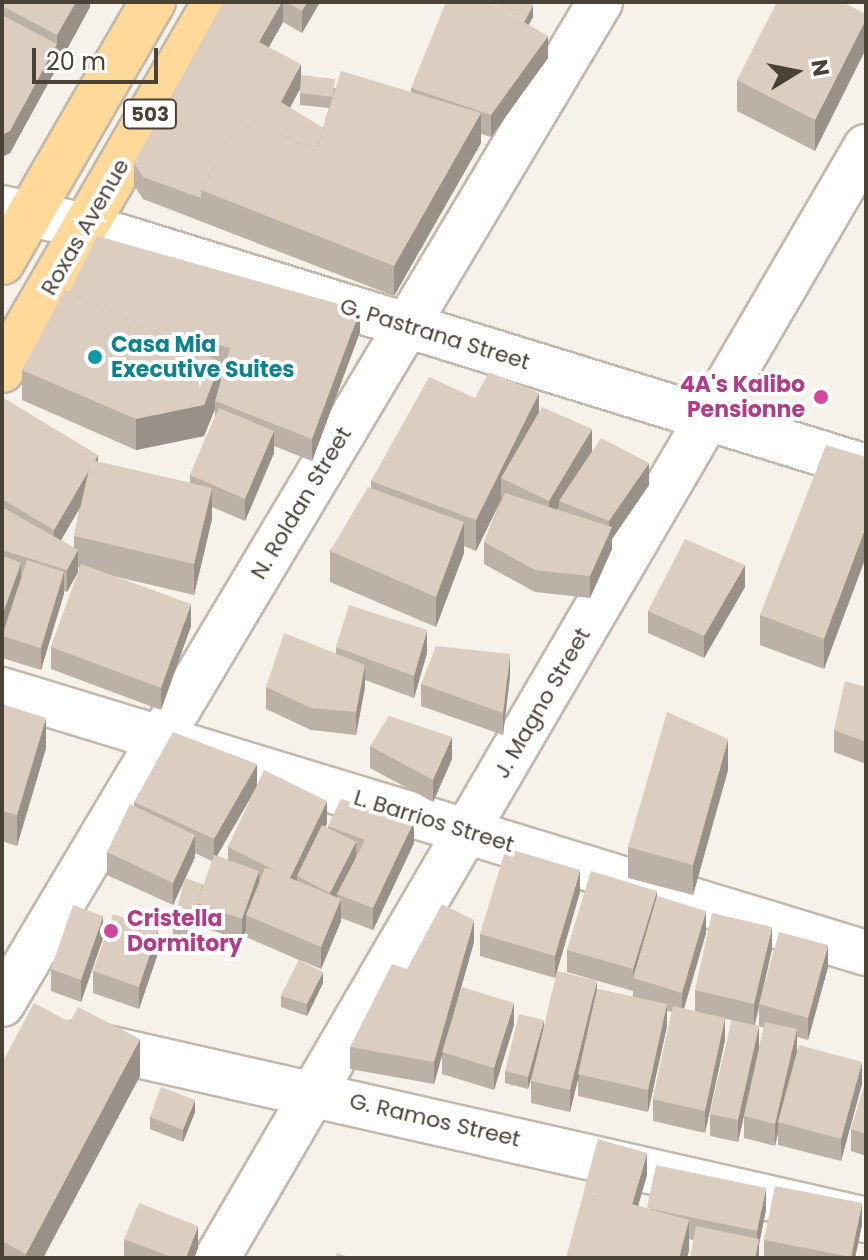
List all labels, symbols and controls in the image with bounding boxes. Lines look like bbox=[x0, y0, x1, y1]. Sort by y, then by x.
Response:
scale bar bbox=[36, 32, 162, 82]
north arrow bbox=[756, 32, 836, 112]
text: 20 m bbox=[46, 45, 106, 78]
text: N bbox=[803, 57, 837, 79]
road number: 503 bbox=[122, 98, 178, 130]
street label: Roxas Avenue bbox=[35, 154, 135, 300]
street label: G. Pastrana Street bbox=[337, 293, 533, 375]
place label: Casa Mia Executive Suites bbox=[111, 331, 295, 382]
marker: Casa Mia Executive Suites bbox=[86, 348, 104, 366]
place label: 4A's Kalibo Pensionne bbox=[680, 371, 805, 422]
marker: 4A's Kalibo Pensionne bbox=[812, 388, 830, 406]
street label: N. Roldan Street bbox=[245, 422, 357, 584]
street label: J. Magno Street bbox=[488, 623, 596, 783]
street label: L. Barrios Street bbox=[351, 784, 517, 858]
place label: Cristella Dormitory bbox=[127, 905, 242, 956]
marker: Cristella Dormitory bbox=[102, 922, 120, 940]
street label: G. Ramos Street bbox=[347, 1088, 523, 1152]

